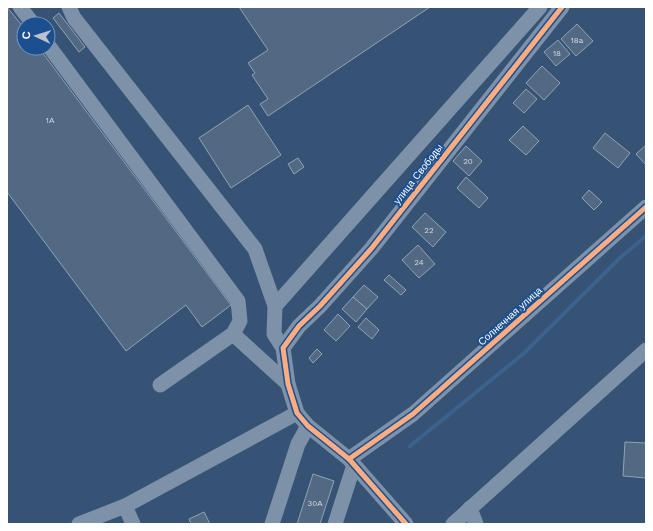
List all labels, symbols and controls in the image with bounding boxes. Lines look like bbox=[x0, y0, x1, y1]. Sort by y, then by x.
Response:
north arrow bbox=[16, 16, 56, 56]
text: С bbox=[20, 31, 33, 40]
house number: 18a bbox=[571, 36, 584, 45]
house number: 18 bbox=[553, 49, 561, 58]
house number: 1А bbox=[46, 116, 55, 125]
street label: улица Свободы bbox=[391, 142, 445, 206]
house number: 20 bbox=[463, 157, 473, 166]
house number: 22 bbox=[424, 226, 434, 235]
house number: 24 bbox=[414, 258, 424, 267]
street label: Солнечная улица bbox=[476, 284, 544, 347]
house number: 30А bbox=[308, 499, 323, 508]

